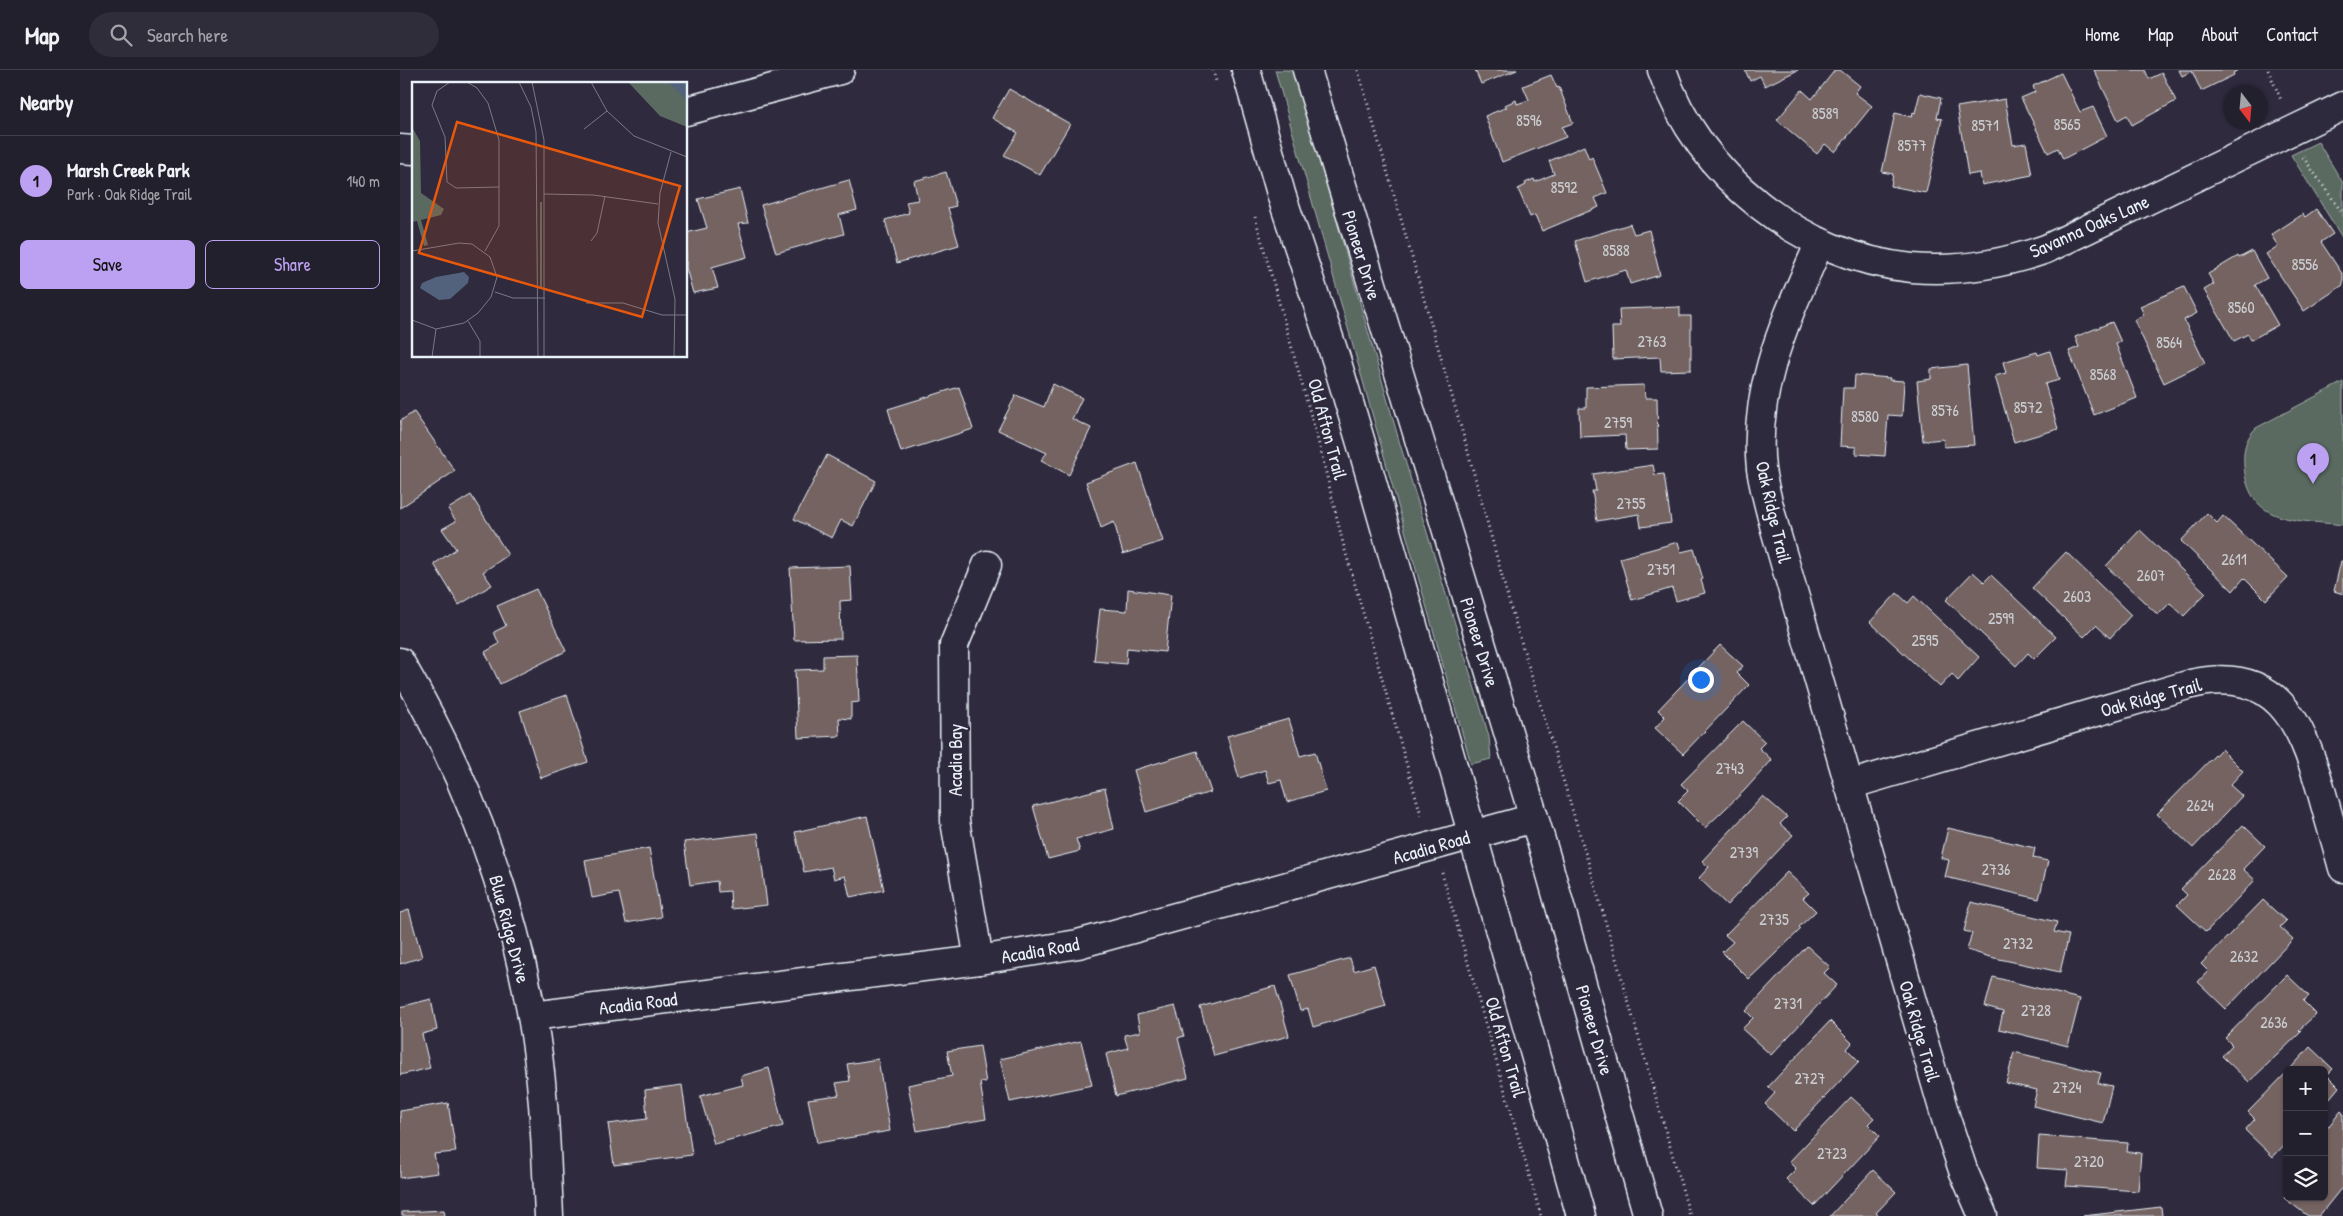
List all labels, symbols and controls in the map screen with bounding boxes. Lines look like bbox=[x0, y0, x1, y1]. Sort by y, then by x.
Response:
search box bbox=[89, 12, 439, 57]
text: Map bbox=[25, 19, 59, 51]
icon: search bbox=[107, 21, 135, 49]
text: Search here bbox=[147, 22, 228, 48]
text: Home bbox=[2085, 22, 2120, 47]
text: Map bbox=[2148, 22, 2173, 47]
text: About bbox=[2201, 22, 2238, 47]
text: Contact bbox=[2266, 22, 2318, 47]
inset map bbox=[412, 82, 688, 358]
north arrow bbox=[2223, 85, 2268, 130]
text: Nearby bbox=[20, 88, 73, 117]
house number: 8589 bbox=[1812, 102, 1838, 124]
house number: 8596 bbox=[1516, 109, 1542, 131]
house number: 8565 bbox=[2054, 113, 2081, 135]
house number: 8571 bbox=[1971, 114, 1999, 136]
house number: 8577 bbox=[1897, 134, 1927, 156]
text: Marsh Creek Park bbox=[67, 157, 190, 183]
text: 1 bbox=[33, 170, 39, 192]
text: 140 m bbox=[346, 170, 380, 192]
house number: 8592 bbox=[1550, 176, 1578, 198]
text: Park · Oak Ridge Trail bbox=[67, 183, 192, 205]
street label: Savanna Oaks Lane bbox=[2025, 188, 2153, 264]
street label: Pioneer Drive bbox=[1336, 207, 1388, 303]
house number: 8588 bbox=[1602, 239, 1630, 261]
button: Save bbox=[20, 240, 195, 289]
button: Share bbox=[205, 240, 380, 289]
house number: 8556 bbox=[2292, 253, 2318, 275]
house number: 8560 bbox=[2227, 296, 2255, 318]
house number: 2763 bbox=[1638, 330, 1666, 352]
house number: 8564 bbox=[2156, 331, 2182, 353]
house number: 8568 bbox=[2089, 363, 2117, 385]
street label: Old Afton Trail bbox=[1302, 376, 1354, 483]
house number: 8572 bbox=[2013, 396, 2043, 418]
house number: 8576 bbox=[1931, 399, 1959, 421]
house number: 8580 bbox=[1851, 405, 1879, 427]
house number: 2759 bbox=[1604, 411, 1632, 433]
pin: 1 bbox=[2297, 443, 2329, 484]
street label: Oak Ridge Trail bbox=[1750, 458, 1799, 566]
house number: 2755 bbox=[1617, 492, 1646, 514]
house number: 2611 bbox=[2221, 548, 2247, 570]
house number: 2751 bbox=[1647, 558, 1675, 580]
house number: 2607 bbox=[2137, 564, 2166, 586]
house number: 2603 bbox=[2063, 585, 2091, 607]
street label: Pioneer Drive bbox=[1454, 594, 1506, 690]
house number: 2599 bbox=[1988, 607, 2014, 629]
house number: 2595 bbox=[1912, 629, 1939, 651]
your location bbox=[1688, 667, 1714, 693]
street label: Oak Ridge Trail bbox=[2097, 671, 2205, 723]
street label: Acadia Bay bbox=[942, 724, 968, 796]
house number: 2743 bbox=[1716, 757, 1744, 779]
house number: 2624 bbox=[2186, 794, 2214, 816]
street label: Acadia Road bbox=[1390, 823, 1473, 870]
house number: 2739 bbox=[1730, 841, 1758, 863]
house number: 2736 bbox=[1982, 858, 2010, 880]
house number: 2628 bbox=[2208, 863, 2236, 885]
street label: Blue Ridge Drive bbox=[483, 872, 537, 986]
house number: 2735 bbox=[1759, 908, 1789, 930]
street label: Acadia Road bbox=[999, 930, 1082, 970]
house number: 2732 bbox=[2003, 932, 2034, 954]
house number: 2632 bbox=[2230, 945, 2259, 967]
street label: Oak Ridge Trail bbox=[1893, 977, 1947, 1085]
street label: Pioneer Drive bbox=[1570, 982, 1620, 1078]
street label: Acadia Road bbox=[597, 985, 679, 1021]
house number: 2731 bbox=[1774, 992, 1802, 1014]
street label: Old Afton Trail bbox=[1479, 994, 1533, 1101]
house number: 2728 bbox=[2021, 999, 2051, 1021]
house number: 2636 bbox=[2260, 1011, 2288, 1033]
map controls bbox=[2283, 1066, 2328, 1201]
button: + bbox=[2283, 1066, 2328, 1111]
house number: 2727 bbox=[1795, 1067, 1825, 1089]
house number: 2724 bbox=[2053, 1076, 2081, 1098]
button: − bbox=[2283, 1111, 2328, 1156]
house number: 2723 bbox=[1817, 1142, 1847, 1164]
house number: 2720 bbox=[2074, 1150, 2104, 1172]
button: layers bbox=[2283, 1156, 2328, 1201]

